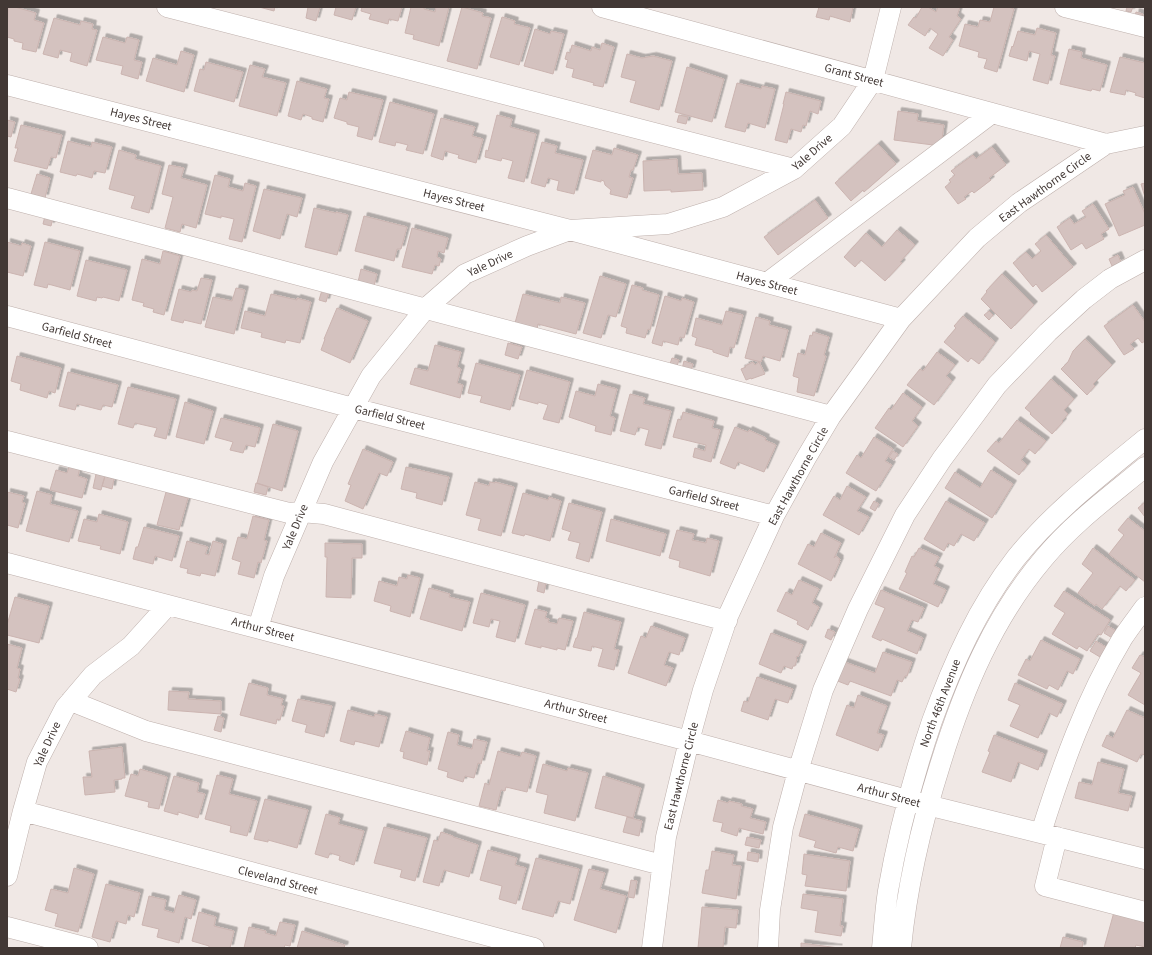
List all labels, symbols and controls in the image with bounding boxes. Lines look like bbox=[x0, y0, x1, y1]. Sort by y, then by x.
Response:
street label: Grant Street bbox=[822, 59, 885, 92]
street label: Hayes Street bbox=[108, 104, 173, 135]
street label: Yale Drive bbox=[788, 130, 836, 175]
street label: East Hawthorne Circle bbox=[996, 148, 1095, 227]
street label: Hayes Street bbox=[421, 185, 486, 216]
street label: Yale Drive bbox=[464, 246, 516, 282]
street label: Hayes Street bbox=[734, 267, 799, 300]
street label: Garfield Street bbox=[40, 318, 114, 353]
street label: Garfield Street bbox=[353, 401, 427, 434]
street label: East Hawthorne Circle bbox=[764, 424, 833, 529]
street label: Garfield Street bbox=[667, 482, 741, 515]
street label: Yale Drive bbox=[278, 502, 313, 554]
street label: Arthur Street bbox=[230, 613, 296, 646]
street label: North 46th Avenue bbox=[916, 657, 965, 750]
street label: Arthur Street bbox=[543, 695, 609, 728]
street label: Yale Drive bbox=[29, 719, 65, 771]
street label: East Hawthorne Circle bbox=[660, 720, 703, 832]
street label: Arthur Street bbox=[856, 779, 922, 812]
street label: Cleveland Street bbox=[236, 862, 320, 899]

